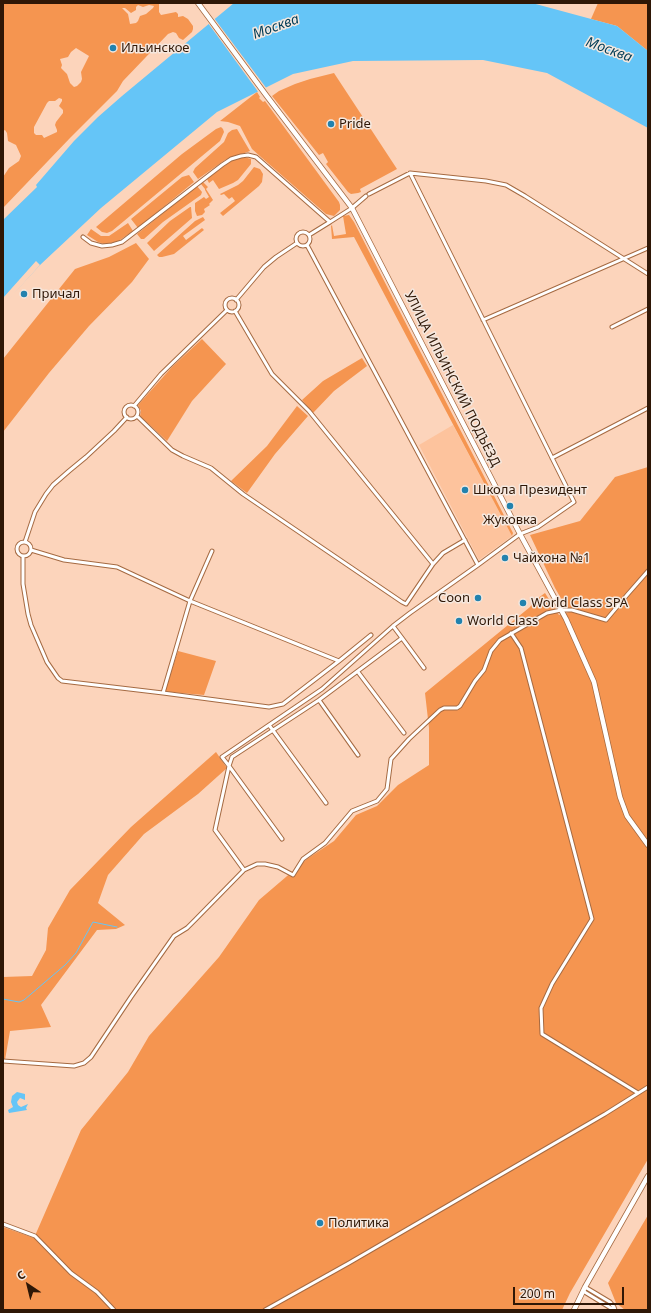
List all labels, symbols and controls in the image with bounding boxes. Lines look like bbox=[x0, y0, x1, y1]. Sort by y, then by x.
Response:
water label: Москва bbox=[251, 11, 301, 43]
water label: Москва bbox=[584, 34, 634, 66]
place label: Ильинское bbox=[121, 40, 190, 56]
marker: Ильинское bbox=[108, 43, 118, 53]
place label: Pride bbox=[339, 116, 371, 132]
marker: Pride bbox=[326, 119, 336, 129]
place label: Причал bbox=[32, 286, 80, 302]
marker: Причал bbox=[19, 289, 29, 299]
street label: УЛИЦА ИЛЬИНСКИЙ ПОДЪЕЗД bbox=[401, 289, 503, 469]
place label: Школа Президент bbox=[473, 482, 587, 498]
marker: Школа Президент bbox=[460, 485, 470, 495]
marker: Жуковка bbox=[505, 501, 515, 511]
place label: Жуковка bbox=[483, 512, 537, 528]
place label: Чайхона №1 bbox=[513, 550, 590, 566]
marker: Чайхона №1 bbox=[500, 553, 510, 563]
place label: Coon bbox=[438, 590, 470, 606]
marker: Coon bbox=[473, 593, 483, 603]
place label: World Class SPA bbox=[531, 595, 628, 611]
marker: World Class SPA bbox=[518, 598, 528, 608]
place label: World Class bbox=[467, 613, 538, 629]
marker: World Class bbox=[454, 616, 464, 626]
place label: Политика bbox=[328, 1215, 389, 1231]
marker: Политика bbox=[315, 1218, 325, 1228]
north arrow bbox=[8, 1265, 48, 1305]
text: С bbox=[14, 1267, 28, 1283]
scale bar bbox=[515, 1279, 626, 1305]
text: 200 m bbox=[520, 1285, 555, 1302]

